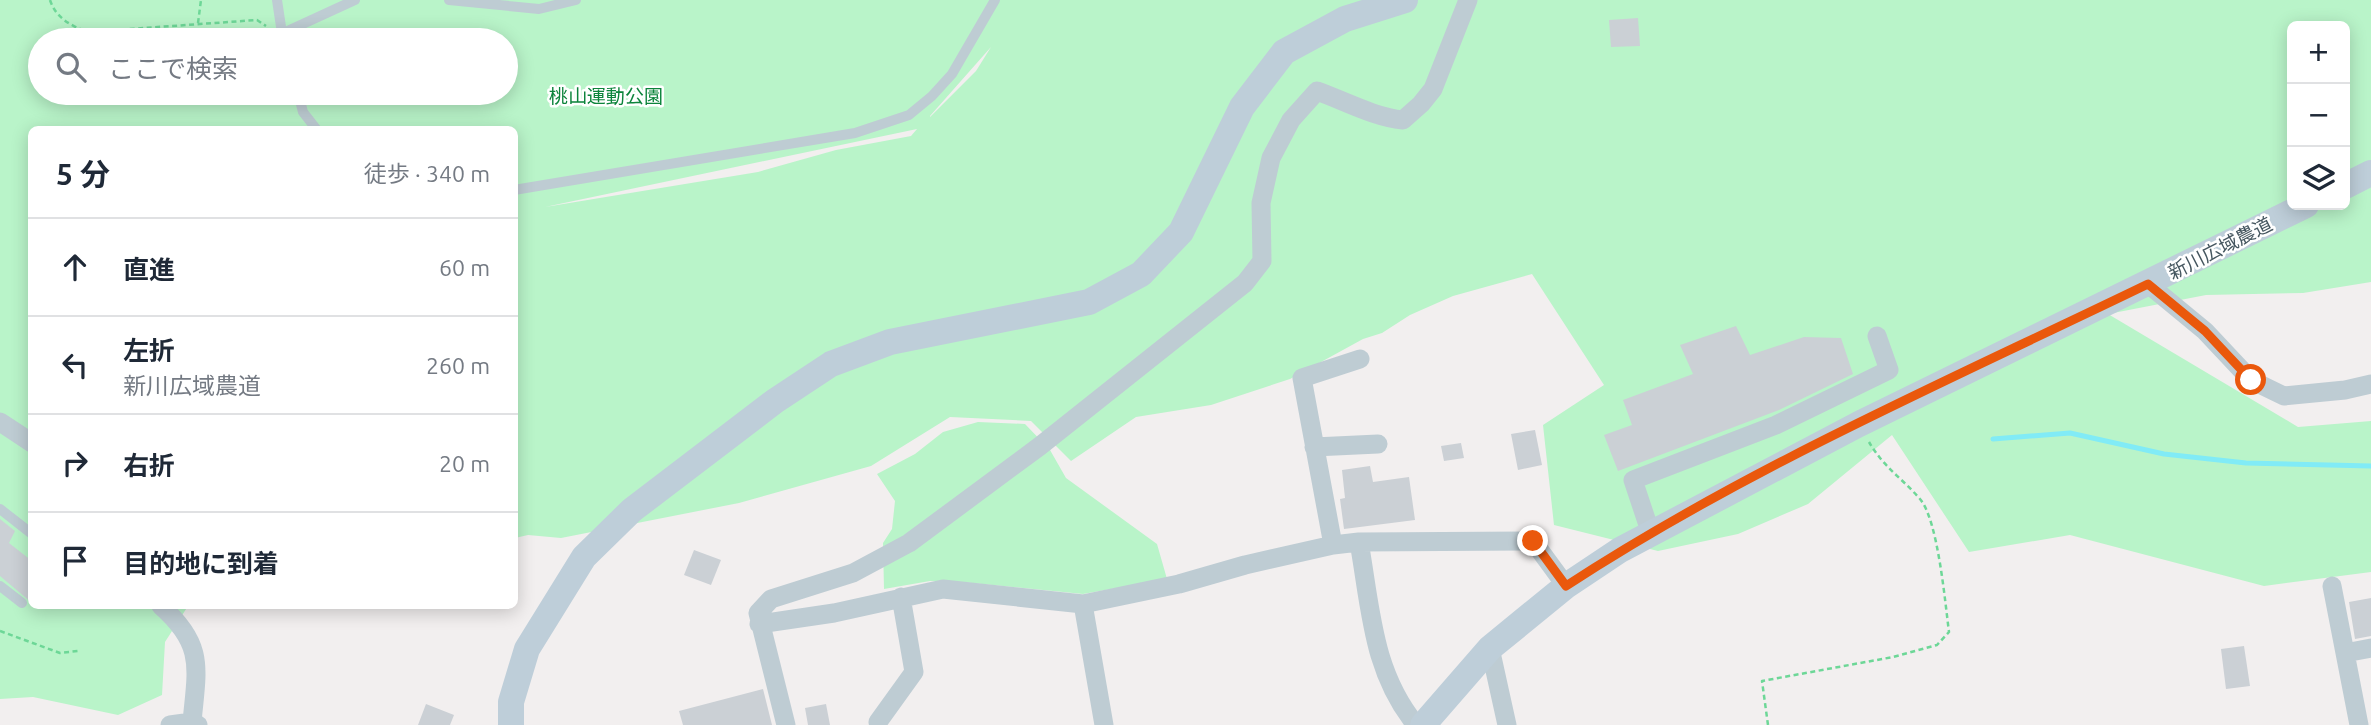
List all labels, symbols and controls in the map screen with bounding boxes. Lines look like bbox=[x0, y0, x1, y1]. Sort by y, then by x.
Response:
map controls bbox=[2287, 21, 2350, 210]
button: + bbox=[2287, 21, 2350, 84]
search box bbox=[28, 28, 518, 105]
icon: search bbox=[52, 48, 90, 86]
text: ここで検索 bbox=[108, 54, 238, 83]
button: − bbox=[2287, 84, 2350, 147]
park label: 桃山運動公園 bbox=[549, 85, 663, 107]
button: layers bbox=[2287, 147, 2350, 210]
text: 5 分 bbox=[56, 157, 110, 191]
text: 徒歩 · 340 m bbox=[364, 161, 490, 186]
street label: 新川広域農道 bbox=[2164, 212, 2276, 284]
icon: ahead bbox=[56, 248, 94, 286]
text: 直進 bbox=[123, 255, 175, 284]
text: 60 m bbox=[439, 255, 490, 280]
text: 左折 bbox=[123, 336, 175, 365]
icon: left bbox=[56, 346, 94, 384]
text: 260 m bbox=[426, 353, 490, 378]
route start bbox=[2235, 364, 2266, 395]
text: 新川広域農道 bbox=[123, 373, 261, 398]
icon: right bbox=[56, 444, 94, 482]
text: 右折 bbox=[123, 451, 175, 480]
text: 20 m bbox=[439, 451, 490, 476]
route end bbox=[1517, 525, 1548, 556]
icon: arrive bbox=[56, 542, 94, 580]
text: 目的地に到着 bbox=[123, 549, 279, 578]

